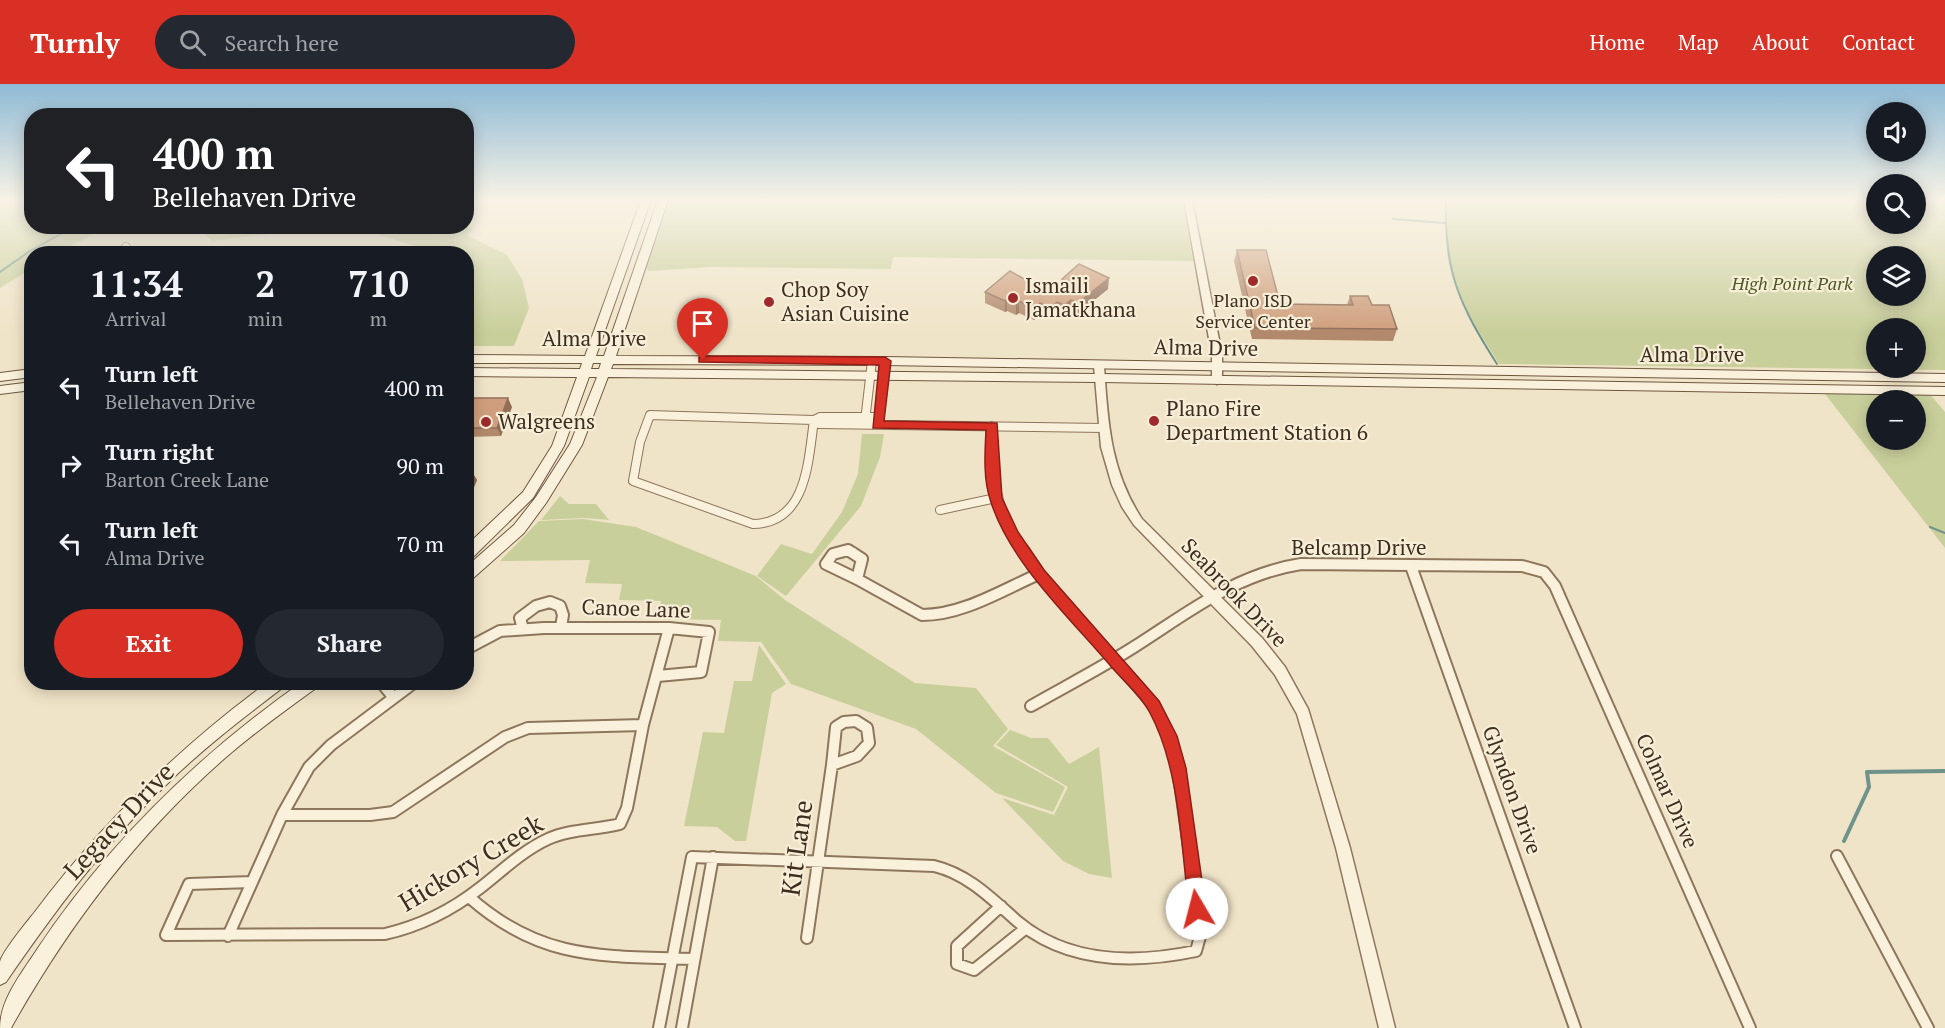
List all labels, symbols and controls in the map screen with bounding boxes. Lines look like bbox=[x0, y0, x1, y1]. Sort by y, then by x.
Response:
search box bbox=[155, 15, 575, 69]
text: Turnly bbox=[30, 24, 119, 61]
icon: search bbox=[176, 26, 209, 59]
text: Search here bbox=[224, 28, 339, 57]
text: Home bbox=[1589, 28, 1645, 56]
text: Map bbox=[1678, 28, 1719, 56]
text: About bbox=[1752, 28, 1809, 56]
text: Contact bbox=[1842, 28, 1915, 56]
map controls bbox=[1866, 102, 1926, 450]
button: sound bbox=[1866, 102, 1926, 162]
text: 400 m bbox=[153, 125, 274, 181]
icon: left bbox=[54, 132, 132, 210]
button: search bbox=[1866, 174, 1926, 234]
text: Bellehaven Drive bbox=[153, 179, 356, 215]
button: layers bbox=[1866, 246, 1926, 306]
text: 11:34 bbox=[89, 260, 183, 307]
text: 2 bbox=[255, 260, 276, 307]
text: 710 bbox=[348, 260, 409, 307]
place label: Ismaili Jamatkhana bbox=[1025, 271, 1137, 323]
park label: High Point Park bbox=[1730, 271, 1853, 295]
marker: Plano ISD Service Center bbox=[1246, 274, 1260, 288]
place label: Chop Soy Asian Cuisine bbox=[781, 275, 909, 327]
place label: Plano ISD Service Center bbox=[1195, 288, 1311, 333]
marker: Ismaili Jamatkhana bbox=[1006, 291, 1020, 305]
marker: Chop Soy Asian Cuisine bbox=[762, 295, 776, 309]
pin bbox=[677, 298, 728, 360]
text: Arrival bbox=[105, 305, 167, 332]
text: min bbox=[248, 305, 283, 332]
text: m bbox=[370, 305, 387, 332]
icon: arrive bbox=[686, 307, 719, 340]
button: + bbox=[1866, 318, 1926, 378]
street label: Alma Drive bbox=[542, 324, 646, 352]
street label: Alma Drive bbox=[1153, 332, 1259, 362]
street label: Alma Drive bbox=[1640, 340, 1744, 368]
text: Turn left bbox=[105, 359, 198, 388]
icon: left bbox=[54, 371, 87, 404]
text: 400 m bbox=[384, 373, 444, 402]
text: Bellehaven Drive bbox=[105, 388, 256, 415]
button: − bbox=[1866, 390, 1926, 450]
place label: Plano Fire Department Station 6 bbox=[1166, 394, 1368, 446]
place label: Walgreens bbox=[498, 407, 595, 435]
marker: Plano Fire Department Station 6 bbox=[1147, 414, 1161, 428]
marker: Walgreens bbox=[479, 415, 493, 429]
text: Turn right bbox=[105, 437, 214, 466]
icon: right bbox=[54, 449, 87, 482]
text: 90 m bbox=[396, 451, 444, 480]
text: Barton Creek Lane bbox=[105, 466, 269, 493]
text: Turn left bbox=[105, 515, 198, 544]
icon: left bbox=[54, 527, 87, 560]
text: 70 m bbox=[396, 529, 444, 558]
street label: Seabrook Drive bbox=[1176, 532, 1294, 653]
street label: Belcamp Drive bbox=[1291, 533, 1427, 561]
text: Alma Drive bbox=[105, 544, 205, 571]
street label: Canoe Lane bbox=[581, 592, 691, 624]
button: Exit bbox=[54, 609, 243, 678]
button: Share bbox=[255, 609, 444, 678]
street label: Glyndon Drive bbox=[1477, 722, 1549, 858]
street label: Colmar Drive bbox=[1630, 729, 1706, 852]
street label: Legacy Drive bbox=[55, 755, 181, 886]
street label: Kit Lane bbox=[772, 798, 820, 898]
street label: Hickory Creek bbox=[392, 805, 549, 919]
position arrow bbox=[1165, 877, 1229, 941]

